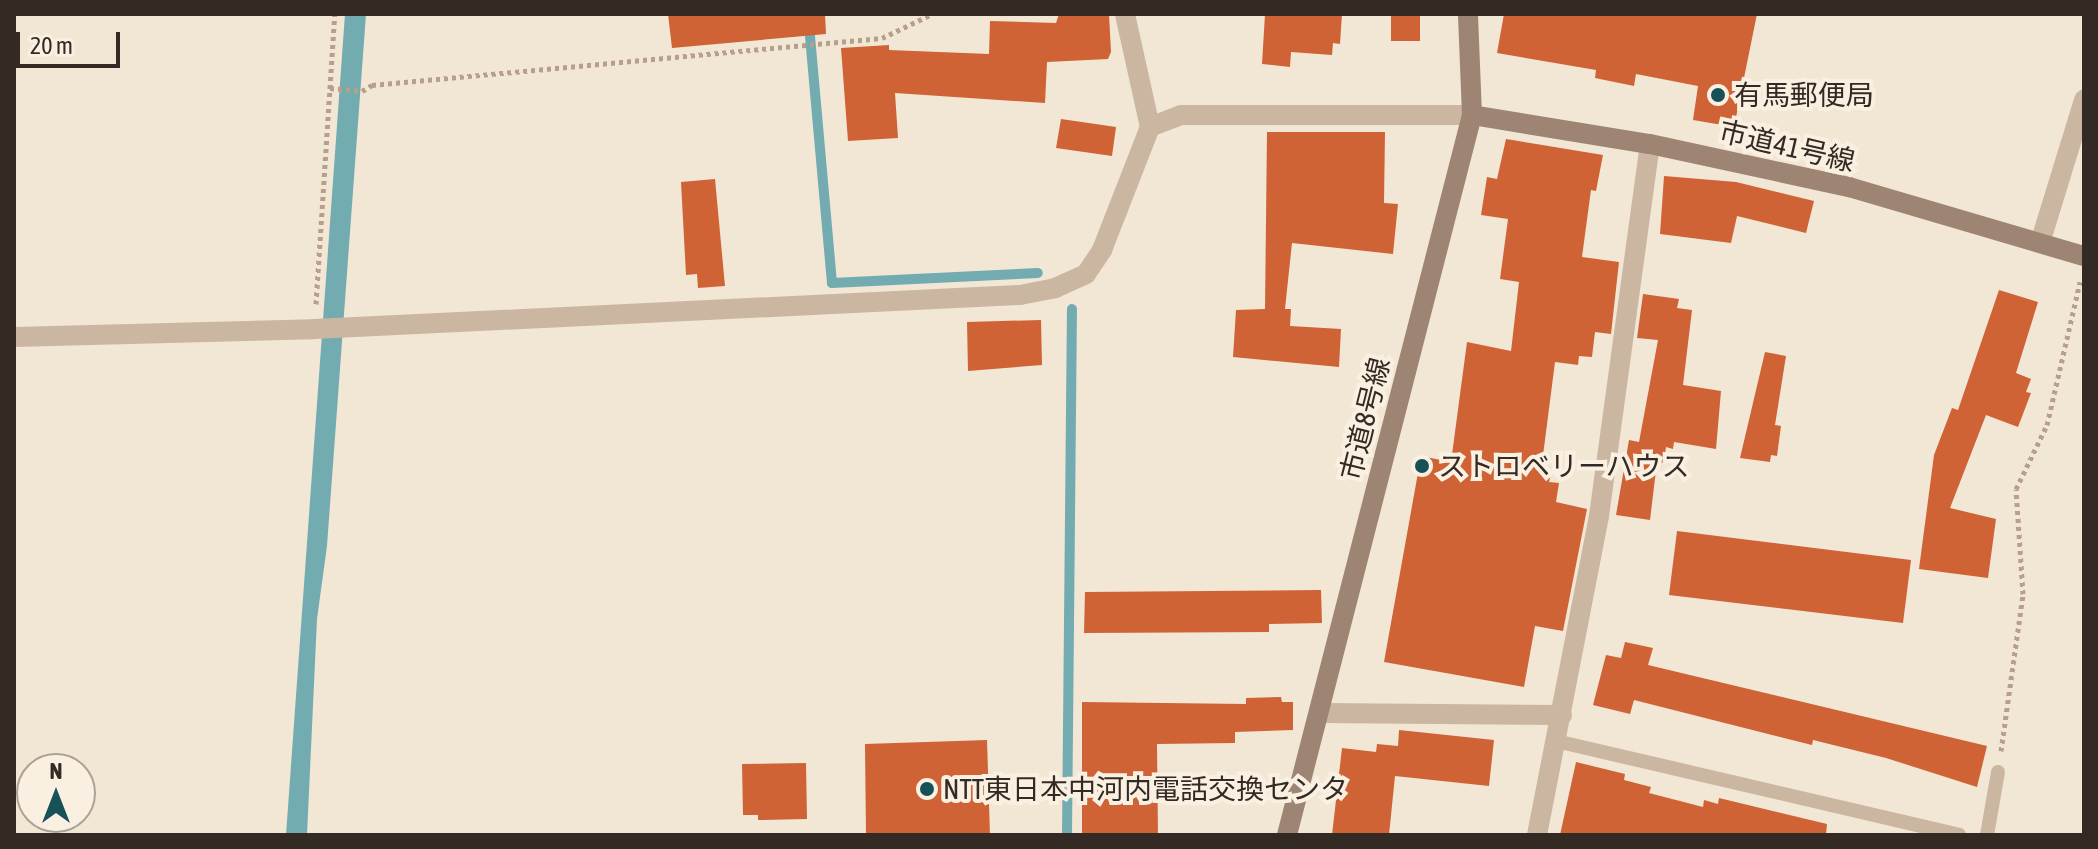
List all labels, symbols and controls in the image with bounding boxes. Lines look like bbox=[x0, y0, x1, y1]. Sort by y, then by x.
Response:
scale bar bbox=[20, 16, 124, 66]
text: 20 m bbox=[30, 32, 73, 59]
place label: 有馬郵便局 bbox=[1734, 78, 1874, 112]
marker: 有馬郵便局 bbox=[1709, 86, 1727, 104]
street label: 市道41号線 bbox=[1716, 114, 1858, 178]
street label: 市道8号線 bbox=[1334, 354, 1396, 484]
place label: ストロベリーハウス bbox=[1438, 449, 1690, 483]
marker: ストロベリーハウス bbox=[1413, 457, 1431, 475]
north arrow bbox=[16, 753, 96, 833]
text: N bbox=[50, 758, 62, 784]
place label: NTT東日本中河内電話交換センタ bbox=[943, 772, 1348, 806]
marker: NTT東日本中河内電話交換センタ bbox=[918, 780, 936, 798]

